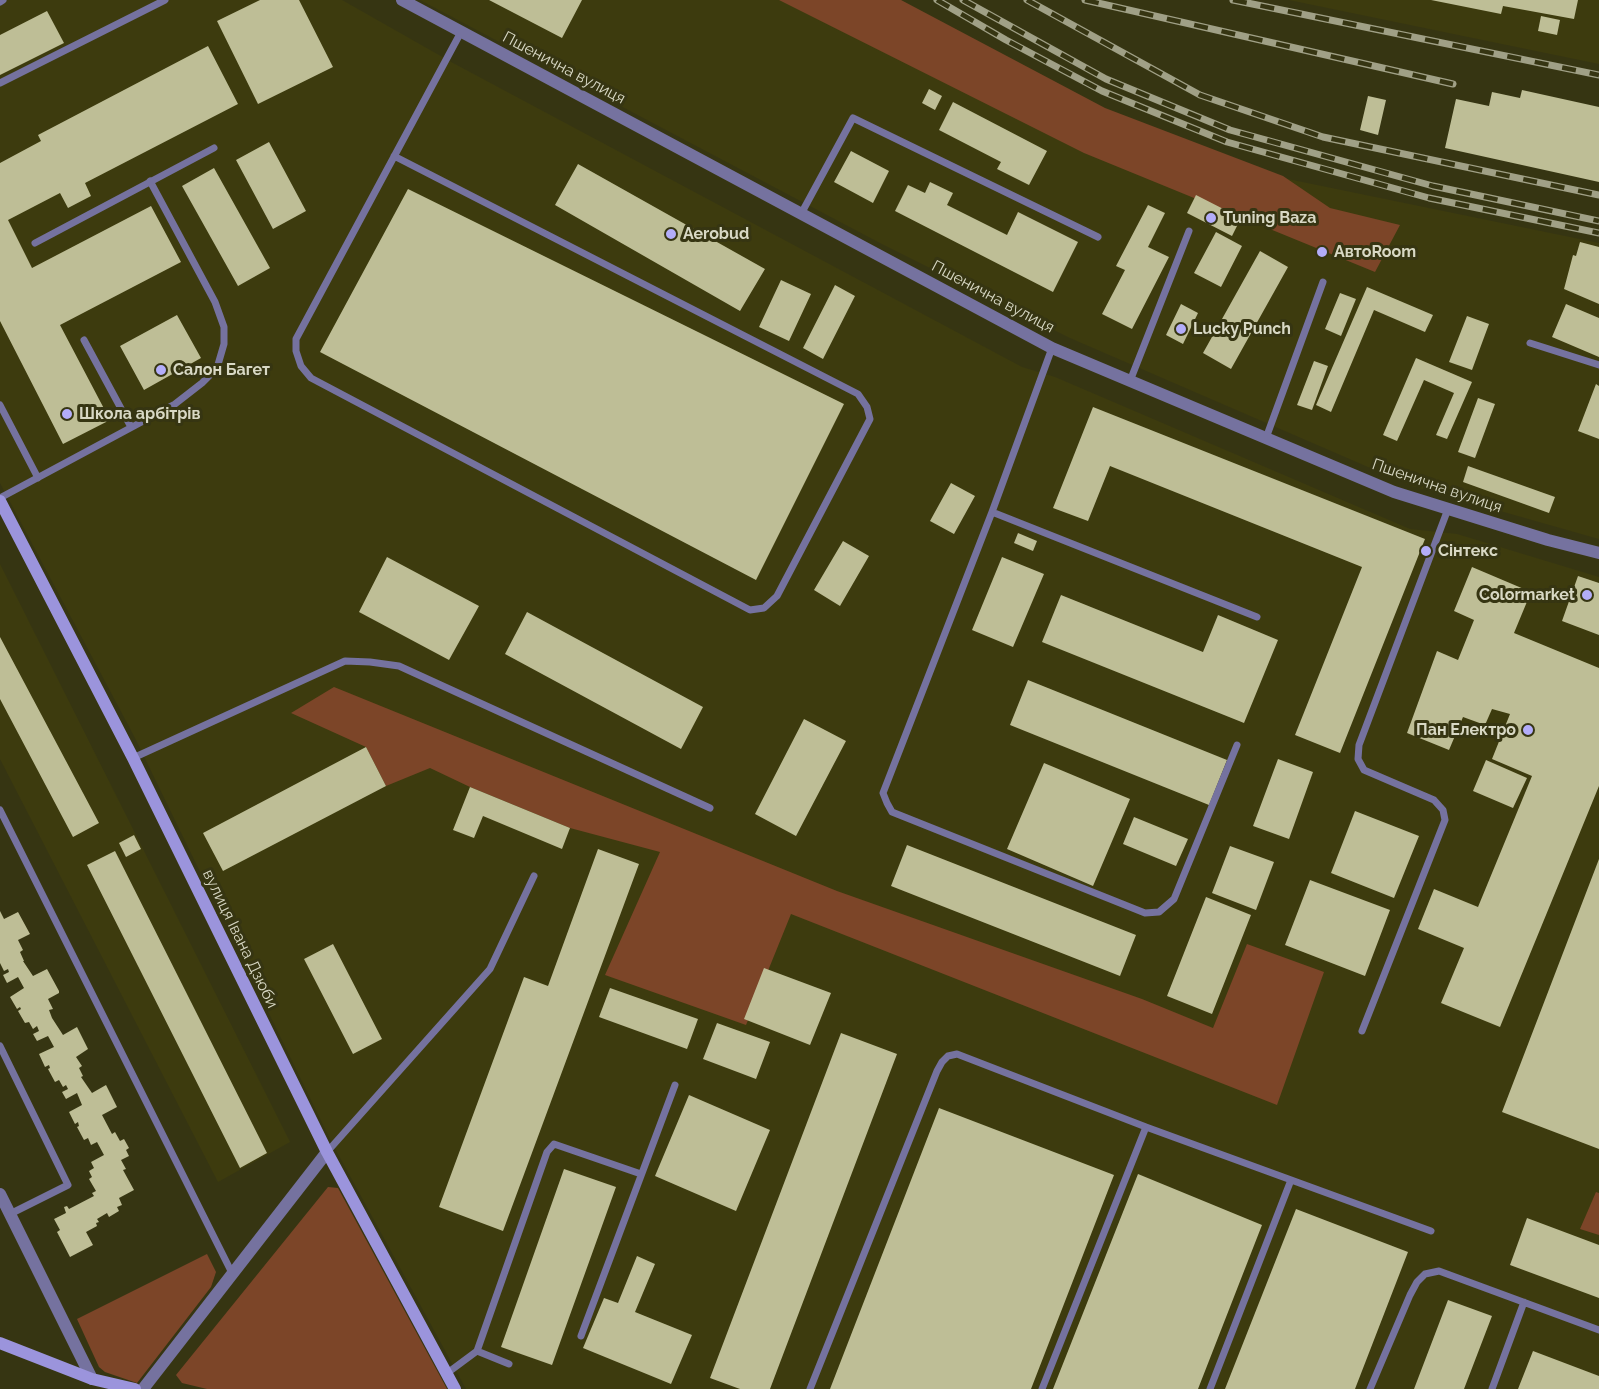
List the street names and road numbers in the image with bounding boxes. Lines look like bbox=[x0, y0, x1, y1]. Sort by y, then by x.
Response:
street label: Пшенична вулиця bbox=[499, 28, 629, 108]
street label: Пшенична вулиця bbox=[928, 257, 1058, 337]
street label: Пшенична вулиця bbox=[1369, 455, 1505, 517]
street label: вулиця Івана Дзюби bbox=[198, 867, 282, 1011]

